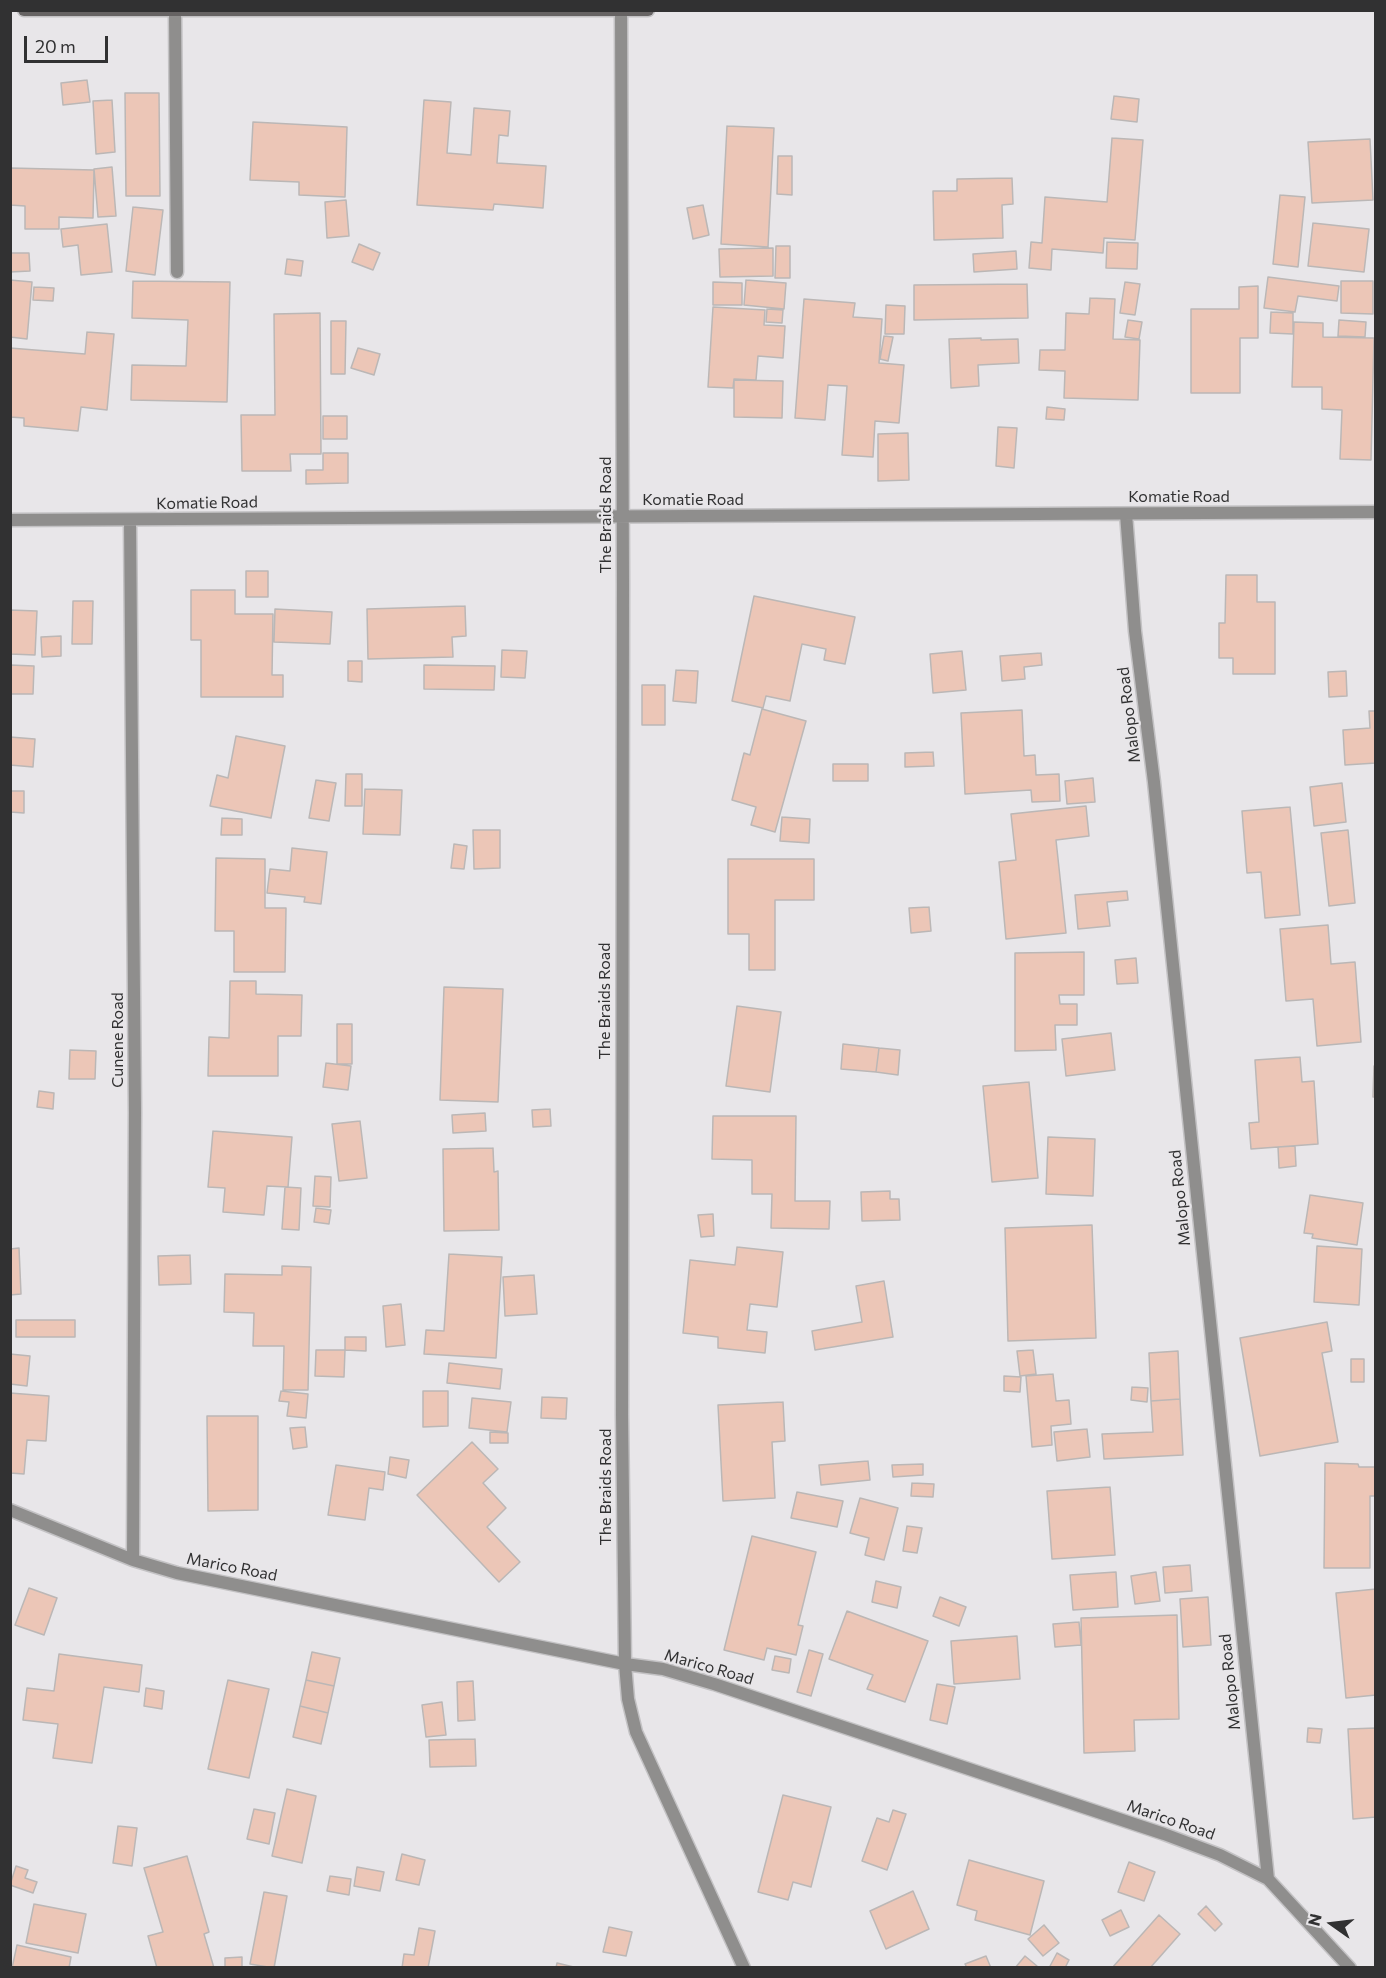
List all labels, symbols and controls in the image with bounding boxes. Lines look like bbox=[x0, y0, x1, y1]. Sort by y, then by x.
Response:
scale bar bbox=[27, 24, 111, 62]
text: 20 m bbox=[35, 35, 76, 57]
street label: The Braids Road bbox=[596, 457, 616, 573]
street label: Komatie Road bbox=[1128, 487, 1230, 507]
street label: Komatie Road bbox=[642, 490, 744, 510]
street label: Komatie Road bbox=[156, 493, 258, 513]
street label: Malopo Road bbox=[1114, 666, 1144, 764]
street label: The Braids Road bbox=[595, 943, 615, 1059]
street label: Cunene Road bbox=[108, 992, 128, 1088]
street label: Malopo Road bbox=[1165, 1149, 1195, 1247]
street label: The Braids Road bbox=[596, 1429, 616, 1545]
street label: Marico Road bbox=[185, 1549, 279, 1585]
street label: Malopo Road bbox=[1215, 1633, 1245, 1731]
street label: Marico Road bbox=[662, 1645, 756, 1689]
street label: Marico Road bbox=[1124, 1796, 1218, 1844]
north arrow bbox=[1302, 1894, 1362, 1954]
text: N bbox=[1303, 1911, 1325, 1928]

